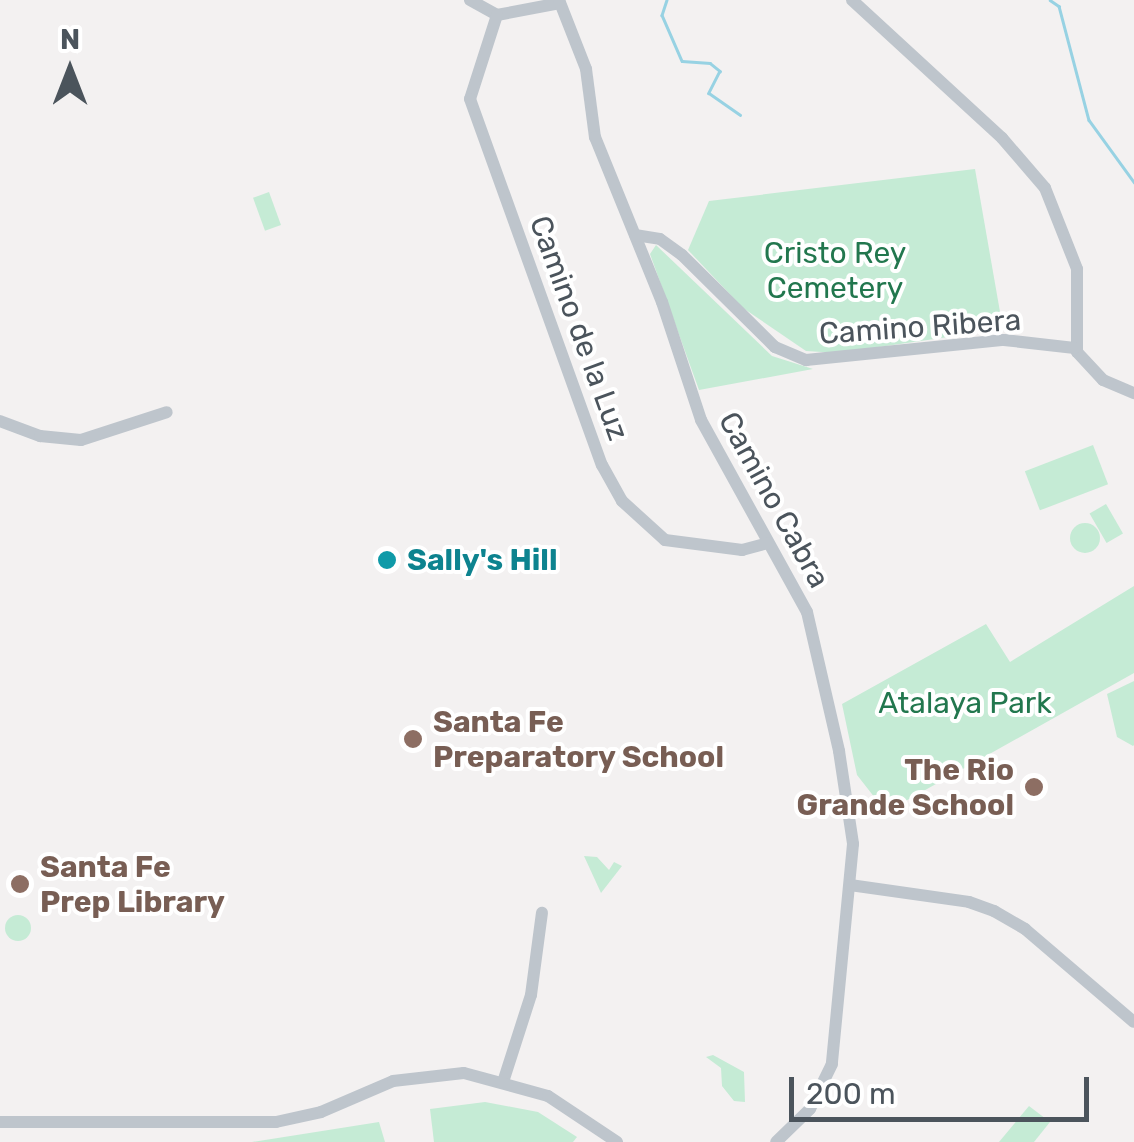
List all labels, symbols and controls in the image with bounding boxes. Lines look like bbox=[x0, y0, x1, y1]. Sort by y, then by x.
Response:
north arrow bbox=[20, 20, 120, 120]
text: N bbox=[60, 23, 80, 56]
street label: Camino de la Luz bbox=[522, 211, 636, 445]
park label: Cristo Rey Cemetery bbox=[764, 235, 906, 306]
street label: Camino Ribera bbox=[818, 302, 1022, 352]
street label: Camino Cabra bbox=[711, 406, 837, 594]
place label: Sally's Hill bbox=[407, 542, 557, 578]
marker: Sally's Hill bbox=[376, 549, 398, 571]
park label: Atalaya Park bbox=[878, 685, 1052, 721]
place label: Santa Fe Preparatory School bbox=[433, 704, 725, 774]
marker: Santa Fe Preparatory School bbox=[402, 728, 424, 750]
place label: The Rio Grande School bbox=[797, 752, 1014, 822]
marker: The Rio Grande School bbox=[1023, 776, 1045, 798]
place label: Santa Fe Prep Library bbox=[40, 849, 225, 920]
marker: Santa Fe Prep Library bbox=[9, 873, 31, 895]
scale bar bbox=[794, 1057, 1094, 1119]
text: 200 m bbox=[806, 1076, 896, 1112]

